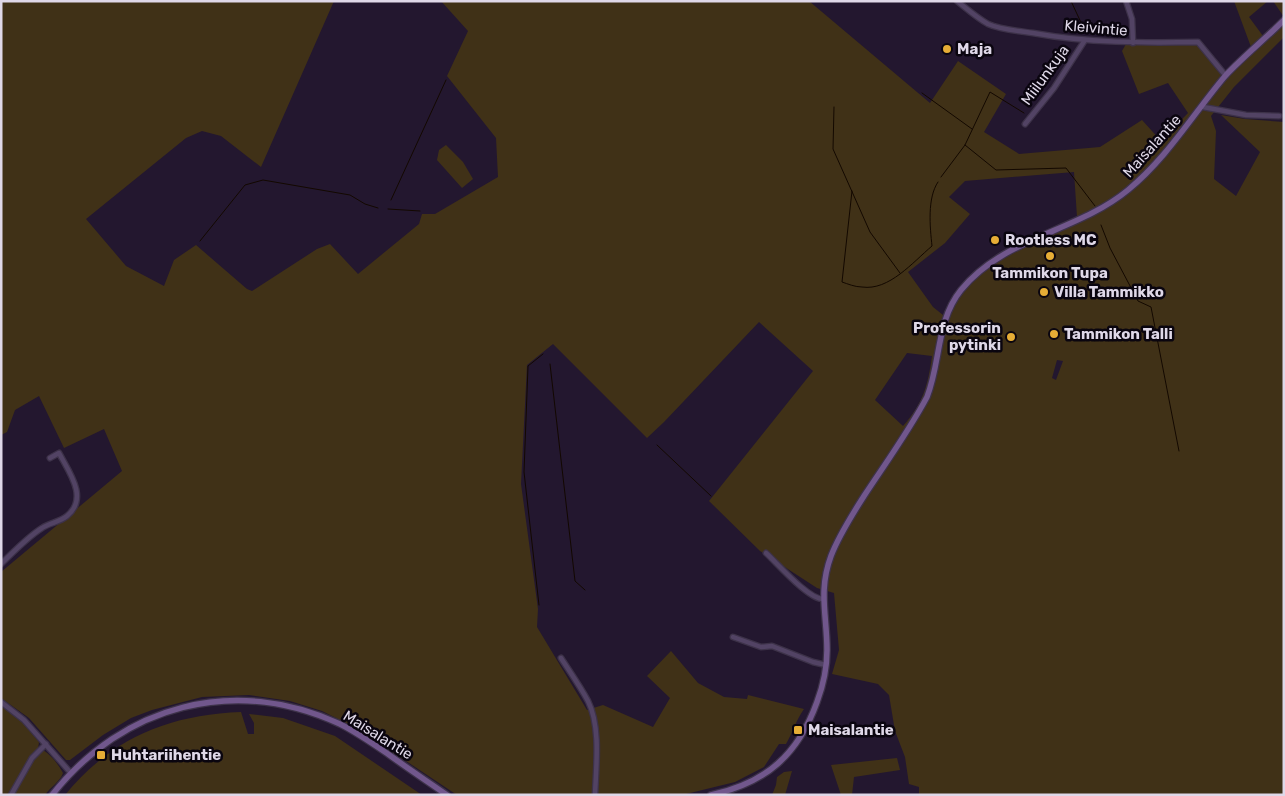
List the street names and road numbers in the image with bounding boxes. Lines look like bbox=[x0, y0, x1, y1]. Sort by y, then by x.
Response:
street label: Kleivintie bbox=[1064, 16, 1128, 40]
street label: Miilunkuja bbox=[1017, 41, 1073, 109]
street label: Maisalantie bbox=[1119, 111, 1185, 181]
street label: Maisalantie bbox=[340, 707, 416, 763]

